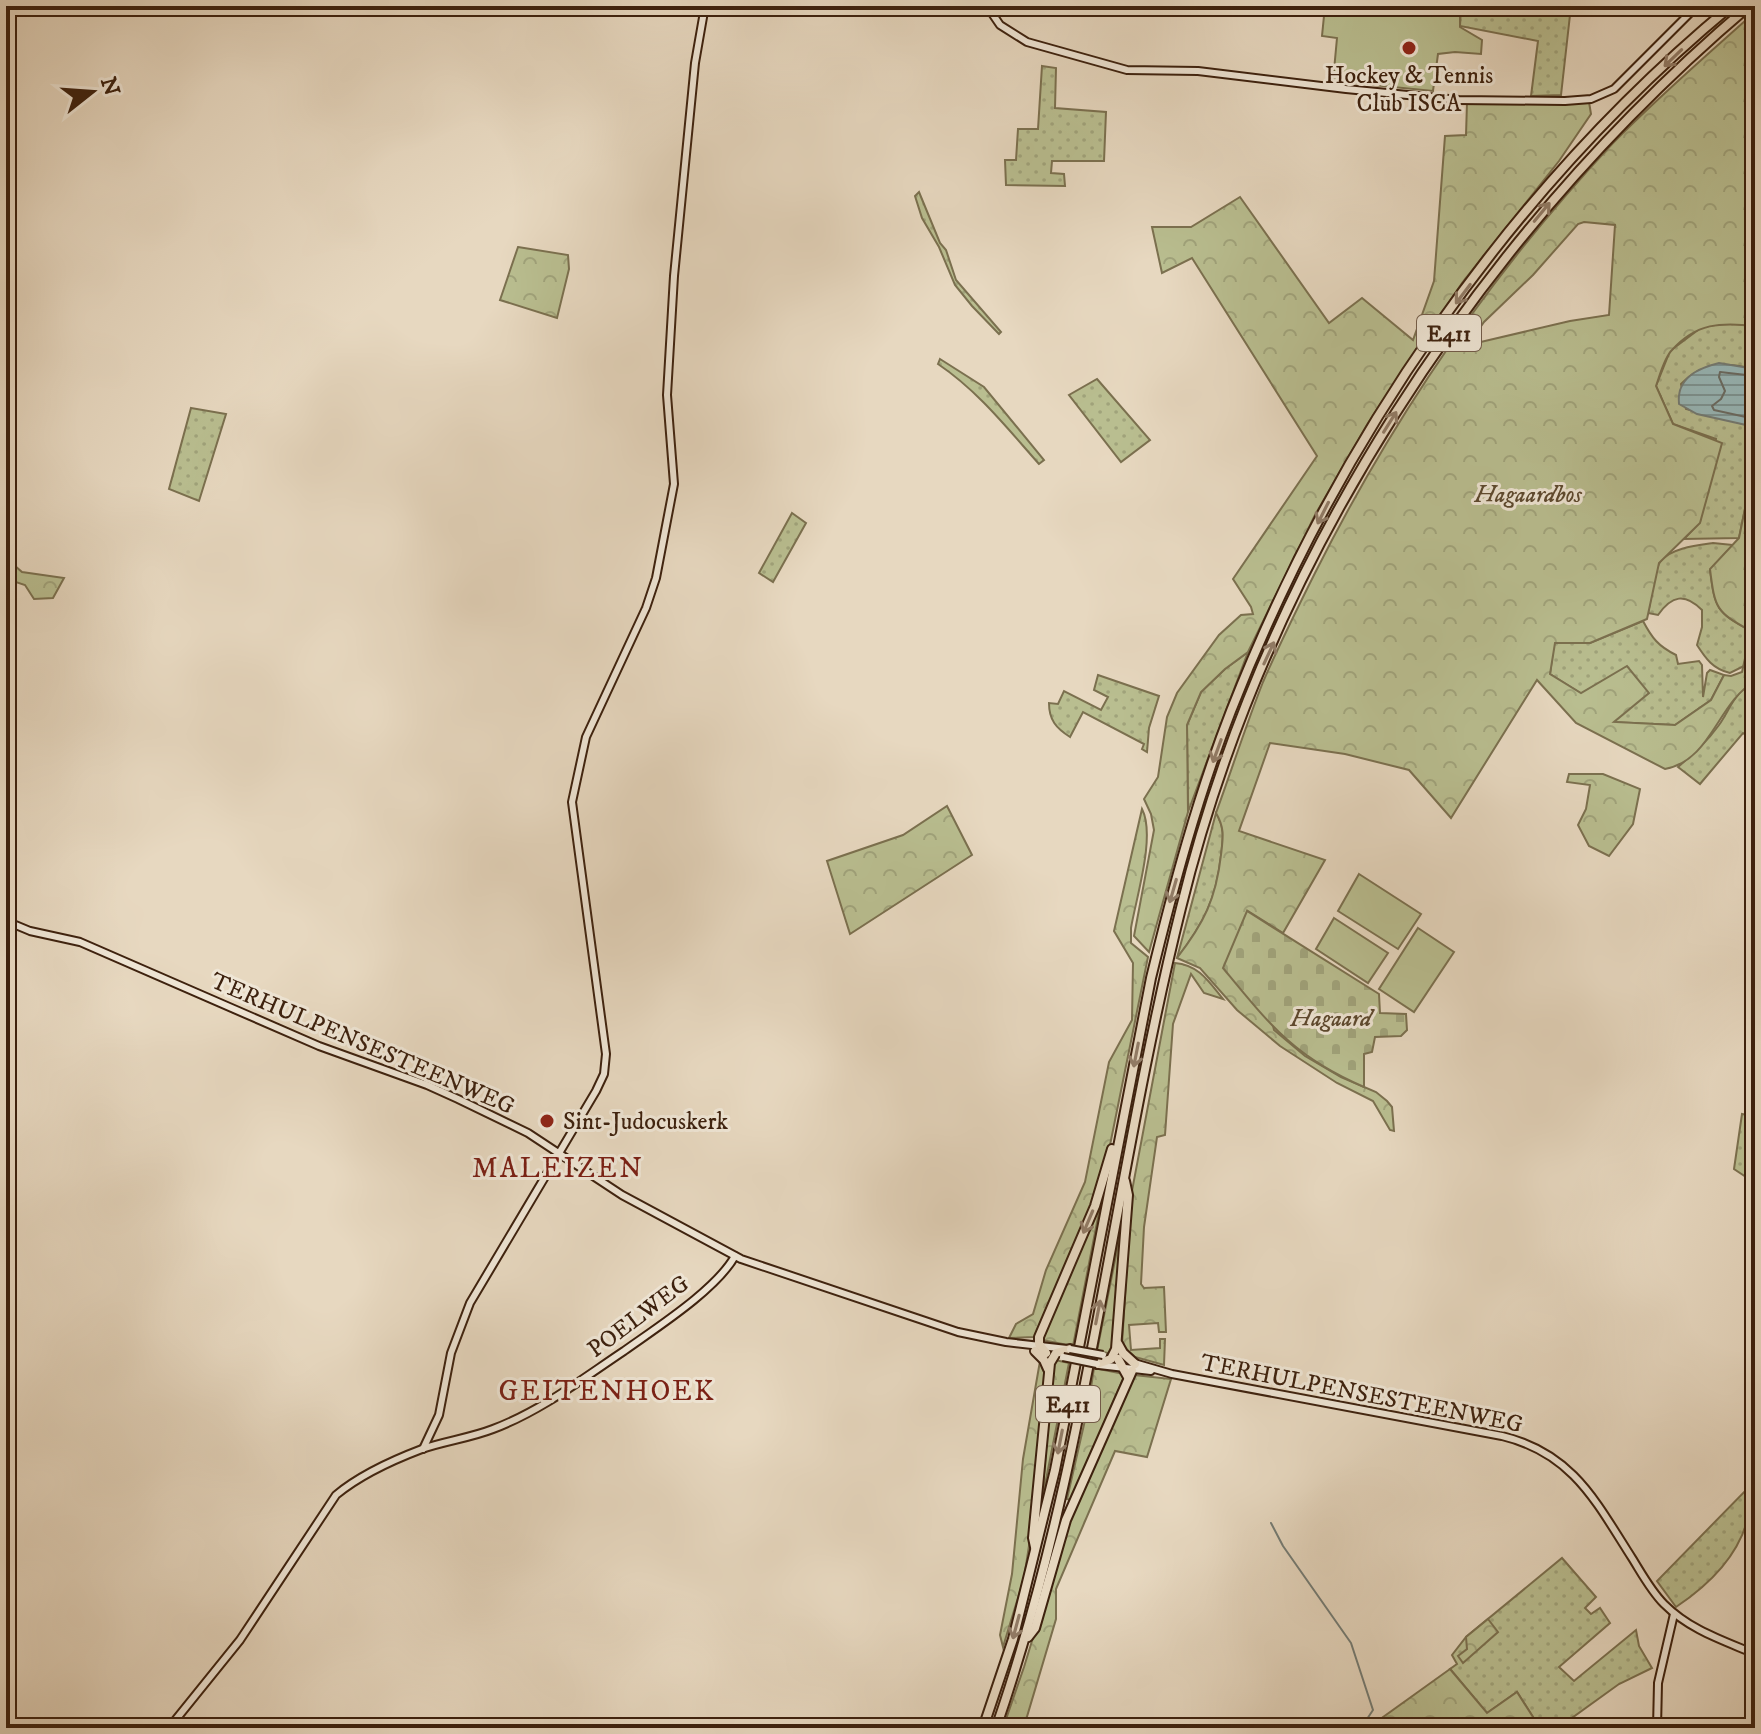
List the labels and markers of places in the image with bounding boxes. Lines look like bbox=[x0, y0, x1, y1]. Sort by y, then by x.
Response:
marker: Hockey & Tennis Club ISCA bbox=[1400, 39, 1418, 57]
place label: Hockey & Tennis Club ISCA bbox=[1325, 61, 1493, 119]
place label: Sint-Judocuskerk bbox=[563, 1107, 728, 1137]
marker: Sint-Judocuskerk bbox=[538, 1112, 556, 1130]

